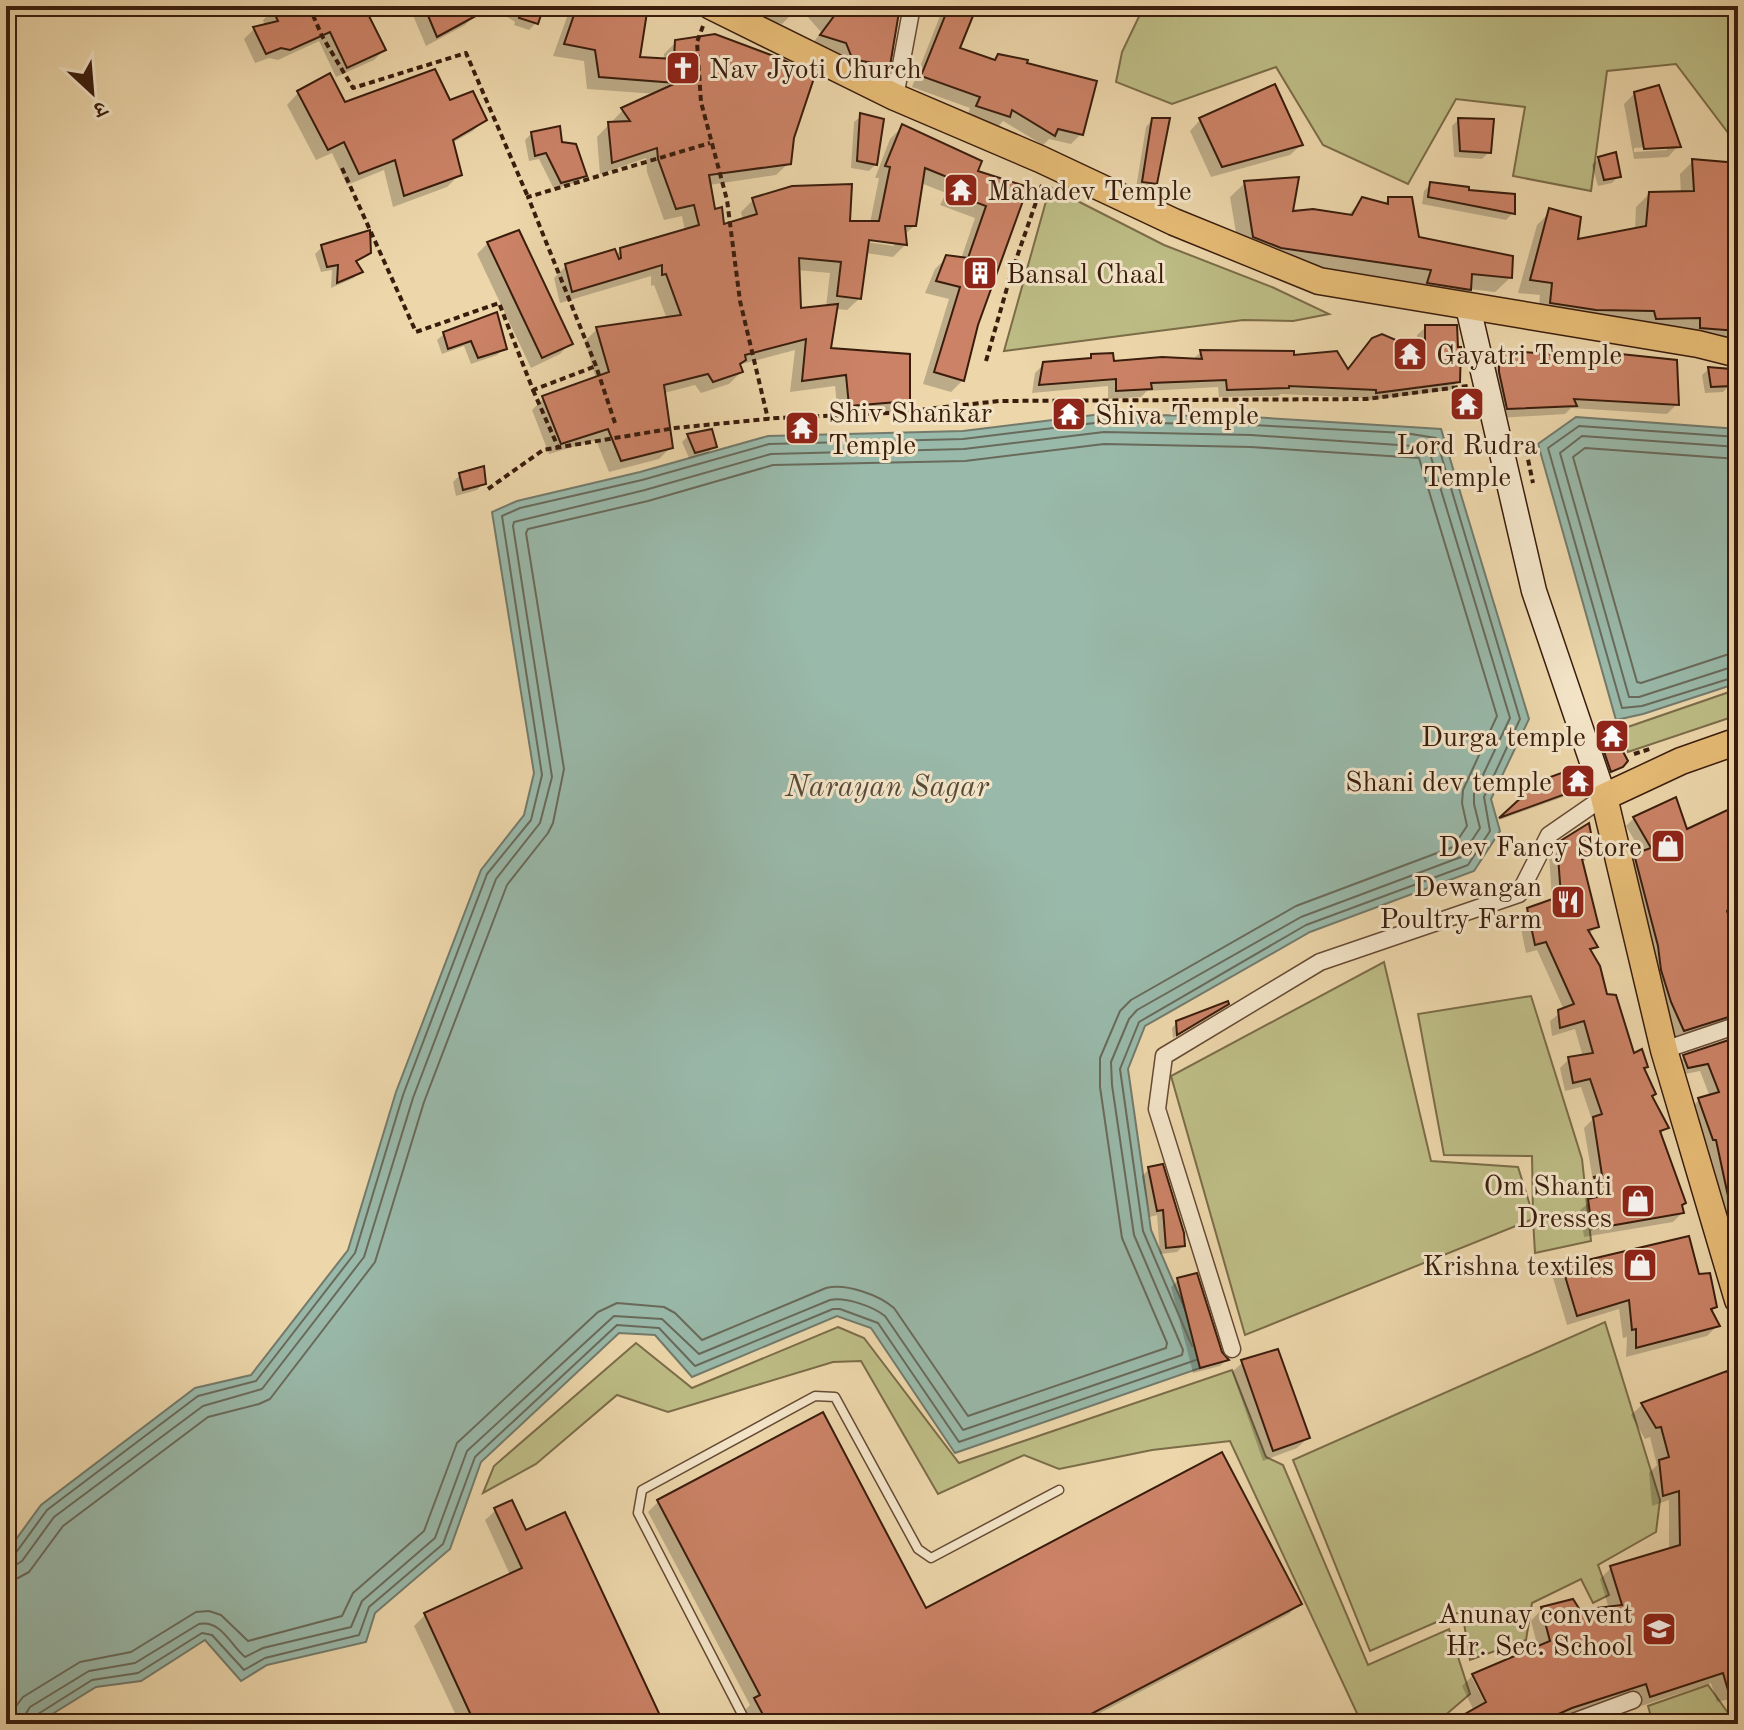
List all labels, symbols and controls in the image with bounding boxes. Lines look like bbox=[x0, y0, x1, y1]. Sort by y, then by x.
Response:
church icon: Nav Jyoti Church bbox=[664, 49, 702, 87]
north arrow bbox=[52, 52, 132, 132]
place label: Nav Jyoti Church bbox=[709, 57, 922, 85]
text: उ bbox=[88, 95, 112, 121]
temple icon: Mahadev Temple bbox=[942, 171, 980, 209]
place label: Mahadev Temple bbox=[987, 179, 1192, 207]
building icon: Bansal Chaal bbox=[961, 254, 999, 292]
place label: Bansal Chaal bbox=[1006, 262, 1165, 290]
temple icon: Gayatri Temple bbox=[1391, 335, 1429, 373]
place label: Gayatri Temple bbox=[1436, 343, 1622, 371]
temple icon: Lord Rudra Temple bbox=[1448, 385, 1486, 423]
temple icon: Shiva Temple bbox=[1050, 395, 1088, 433]
place label: Shiv Shankar Temple bbox=[828, 401, 992, 461]
place label: Shiva Temple bbox=[1095, 403, 1259, 431]
temple icon: Shiv Shankar Temple bbox=[783, 409, 821, 447]
place label: Lord Rudra Temple bbox=[1396, 433, 1538, 493]
temple icon: Durga temple bbox=[1593, 717, 1631, 755]
place label: Durga temple bbox=[1421, 725, 1586, 753]
temple icon: Shani dev temple bbox=[1559, 762, 1597, 800]
place label: Shani dev temple bbox=[1345, 770, 1552, 798]
water label: Narayan Sagar bbox=[784, 773, 990, 803]
shop icon: Dev Fancy Store bbox=[1649, 827, 1687, 865]
place label: Dev Fancy Store bbox=[1438, 835, 1642, 863]
place label: Dewangan Poultry Farm bbox=[1379, 875, 1542, 935]
restaurant icon: Dewangan Poultry Farm bbox=[1549, 883, 1587, 921]
place label: Om Shanti Dresses bbox=[1483, 1174, 1612, 1234]
shop icon: Om Shanti Dresses bbox=[1619, 1182, 1657, 1220]
shop icon: Krishna textiles bbox=[1621, 1246, 1659, 1284]
place label: Krishna textiles bbox=[1422, 1254, 1614, 1282]
place label: Anunay convent Hr. Sec. School bbox=[1438, 1602, 1633, 1662]
school or university icon: Anunay convent Hr. Sec. School bbox=[1640, 1610, 1678, 1648]

